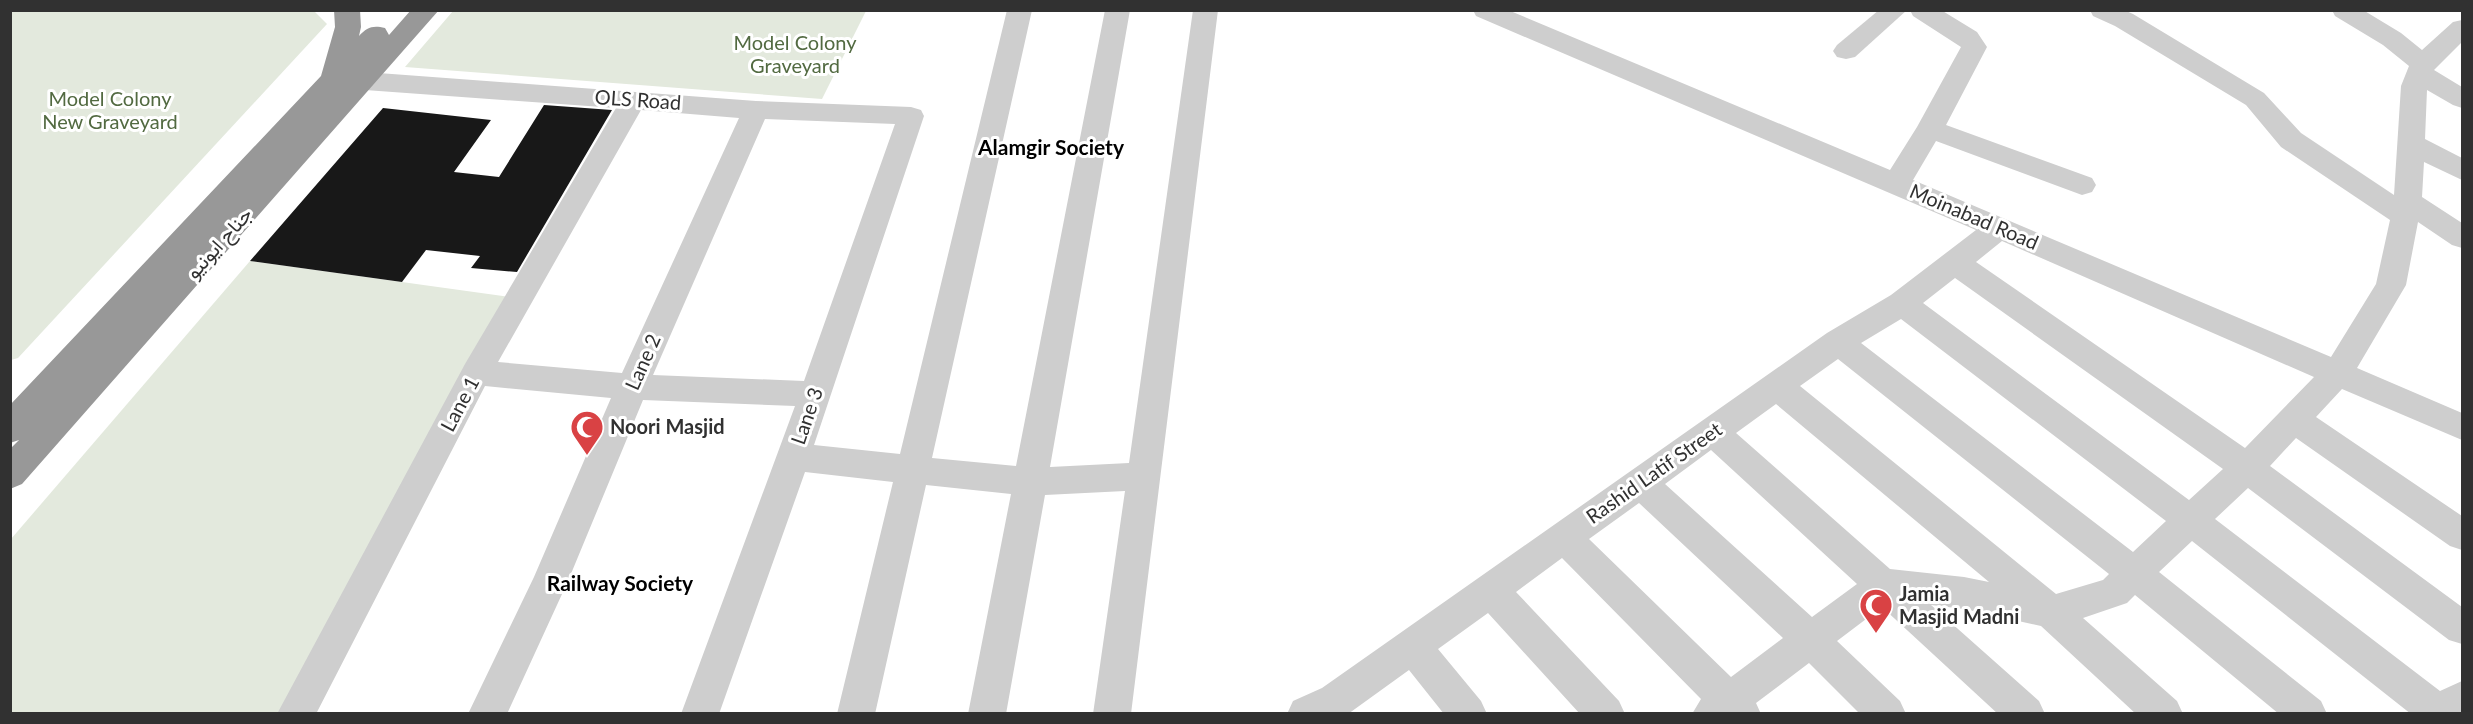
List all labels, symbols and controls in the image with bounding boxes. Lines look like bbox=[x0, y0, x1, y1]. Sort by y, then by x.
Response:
park label: Model Colony Graveyard bbox=[734, 30, 857, 77]
street label: OLS Road bbox=[594, 84, 682, 114]
park label: Model Colony New Graveyard bbox=[42, 86, 178, 133]
district label: Alamgir Society bbox=[977, 134, 1125, 159]
street label: Moinabad Road bbox=[1906, 178, 2042, 254]
street label: جناح ایونیو bbox=[180, 202, 259, 285]
street label: Lane 2 bbox=[619, 330, 665, 393]
street label: Lane 1 bbox=[435, 372, 483, 435]
street label: Lane 3 bbox=[785, 384, 827, 447]
mosque icon: Noori Masjid bbox=[569, 409, 605, 456]
place label: Noori Masjid bbox=[610, 414, 725, 438]
street label: Rashid Latif Street bbox=[1581, 416, 1726, 528]
district label: Railway Society bbox=[547, 570, 694, 595]
place label: Jamia Masjid Madni bbox=[1899, 581, 2019, 628]
mosque icon: Jamia Masjid Madni bbox=[1858, 587, 1894, 634]

